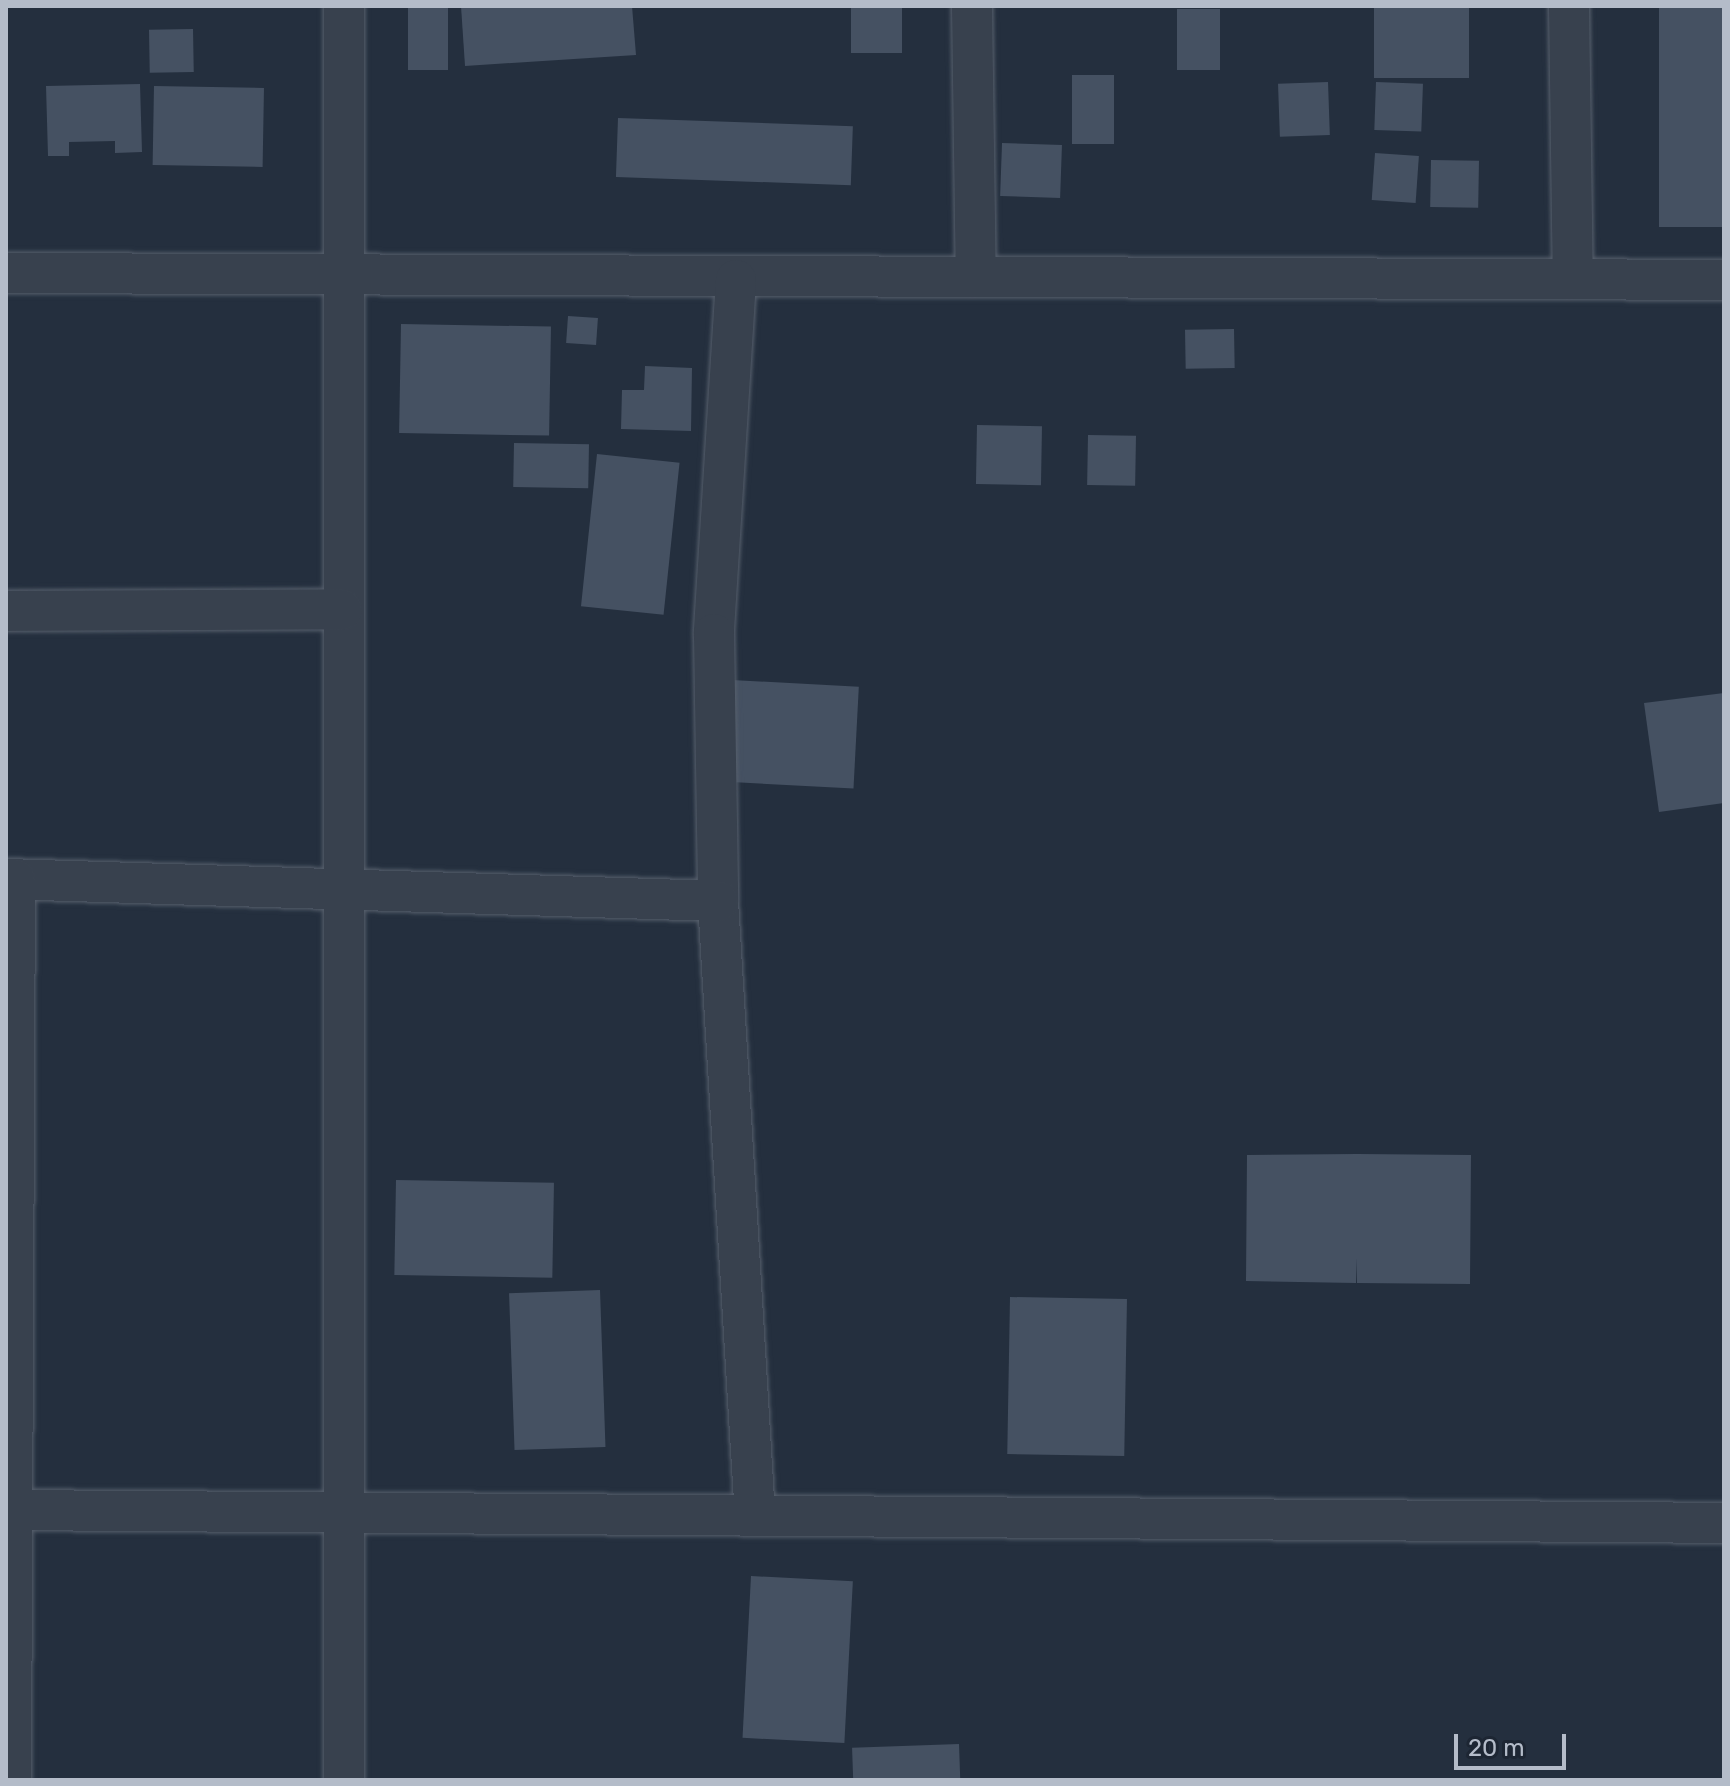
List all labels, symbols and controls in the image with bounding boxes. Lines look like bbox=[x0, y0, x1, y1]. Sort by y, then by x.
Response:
scale bar bbox=[1458, 1718, 1570, 1768]
text: 20 m bbox=[1468, 1734, 1525, 1762]

